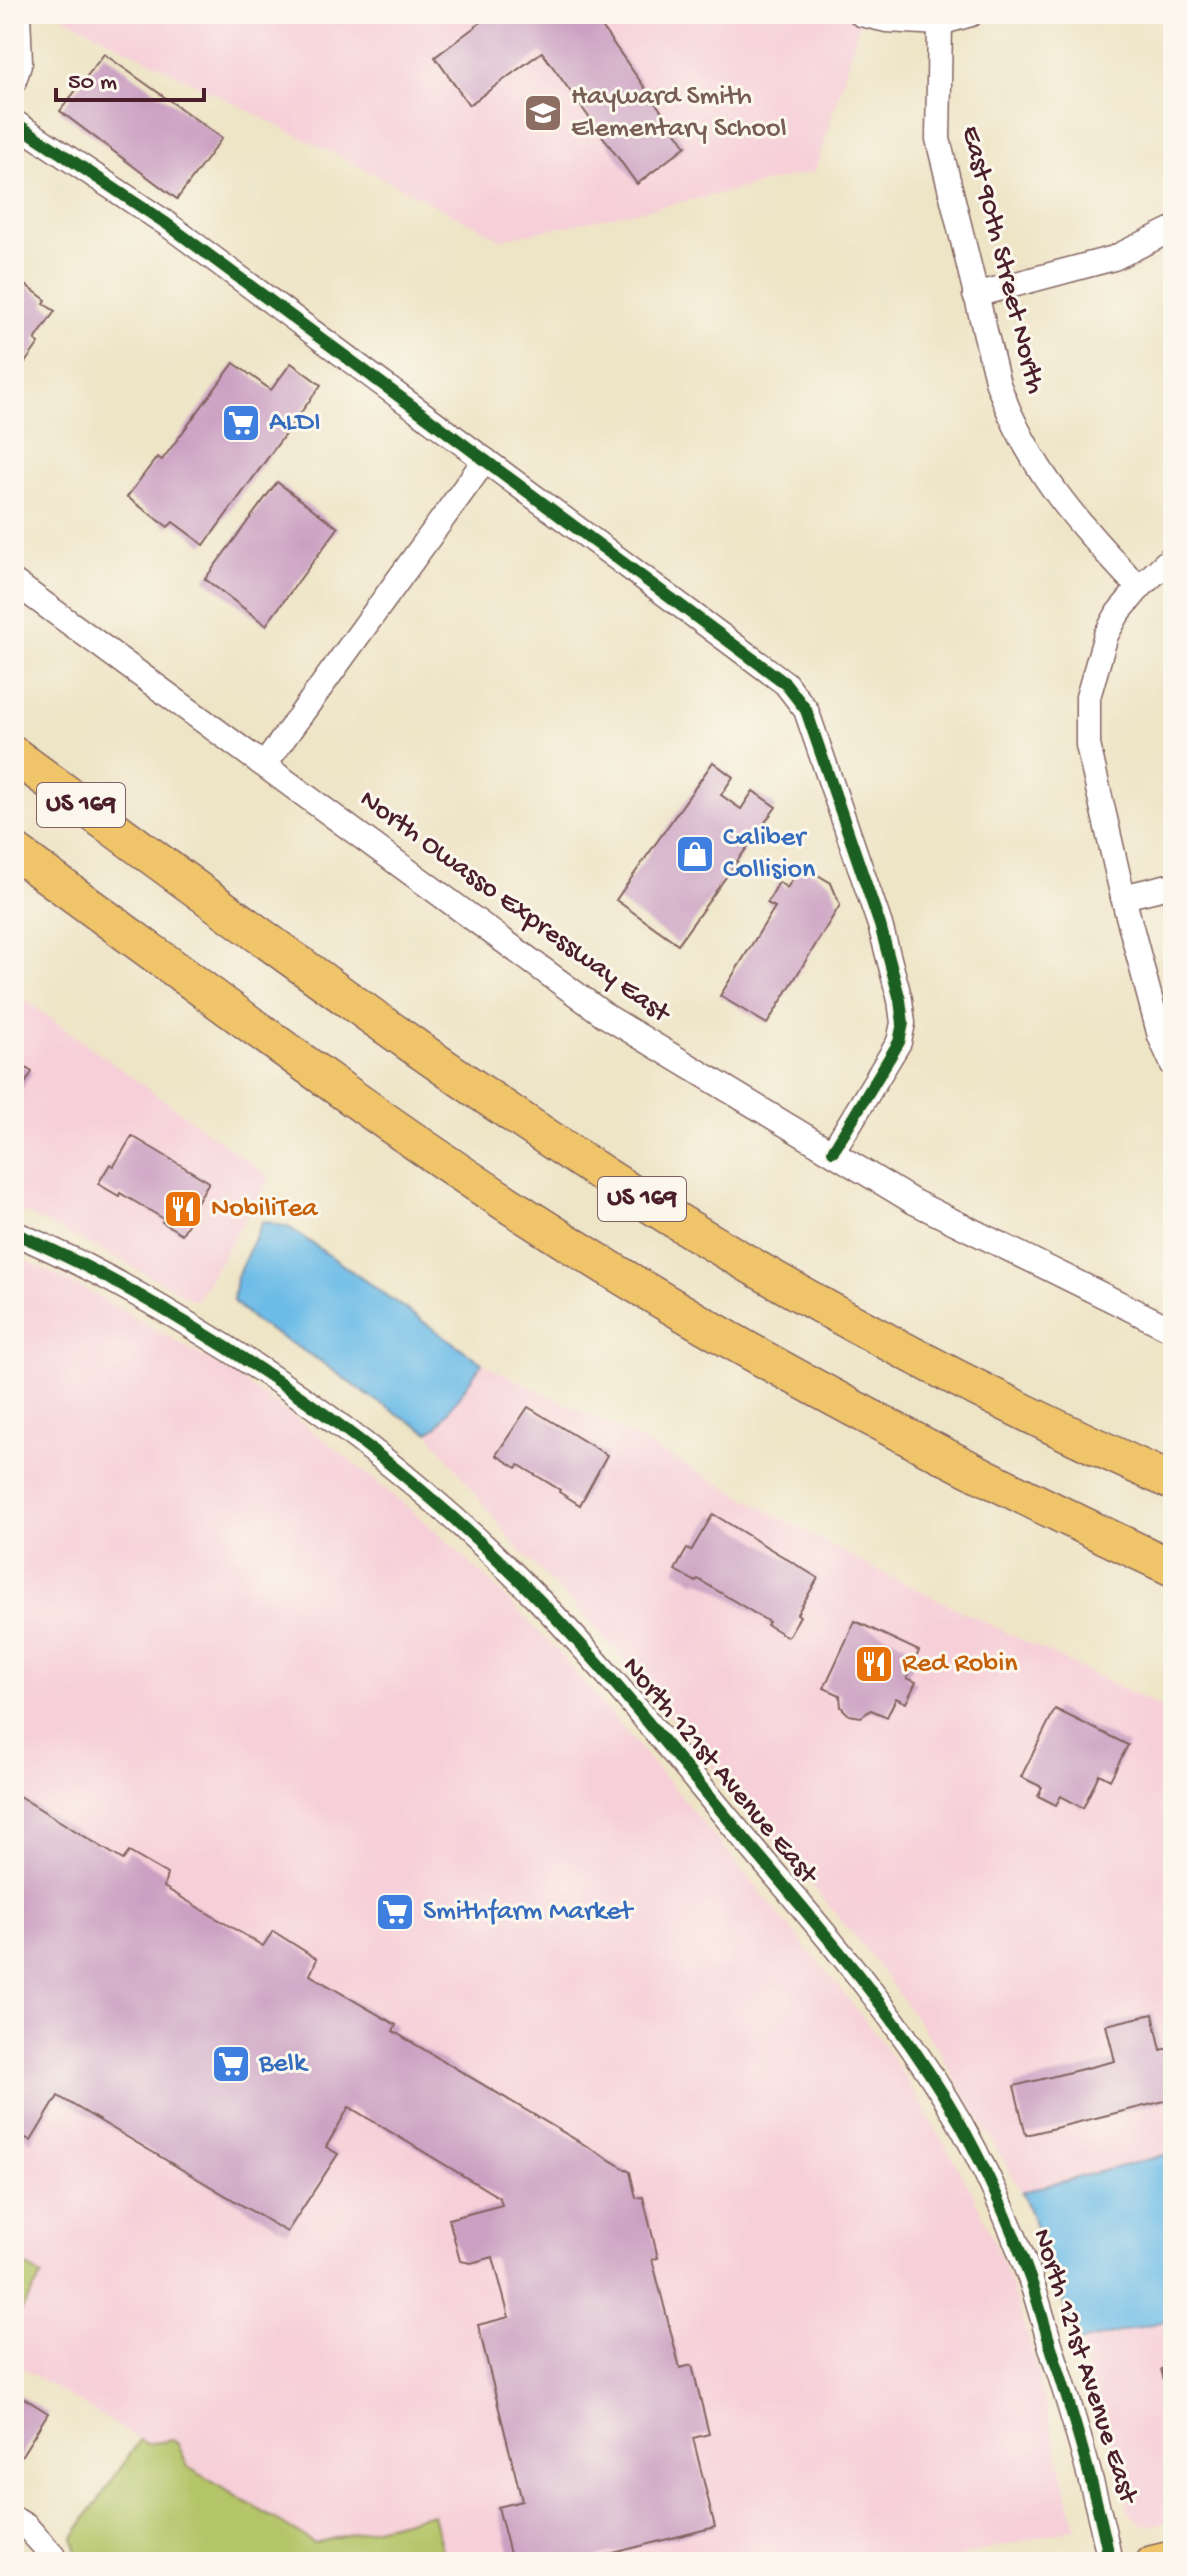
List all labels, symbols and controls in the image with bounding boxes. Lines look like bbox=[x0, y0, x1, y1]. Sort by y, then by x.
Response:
scale bar bbox=[56, 52, 204, 102]
text: 50 m bbox=[68, 69, 117, 98]
place label: Hayward Smith Elementary School bbox=[571, 81, 787, 146]
school or university icon: Hayward Smith Elementary School bbox=[522, 92, 564, 134]
street label: East 90th Street North bbox=[953, 123, 1051, 397]
supermarket icon: ALDI bbox=[220, 402, 262, 444]
place label: ALDI bbox=[269, 407, 321, 440]
road number: US 169 bbox=[37, 783, 125, 827]
street label: North Owasso Expressway East bbox=[353, 783, 677, 1032]
place label: Caliber Collision bbox=[723, 822, 816, 887]
shop icon: Caliber Collision bbox=[674, 833, 716, 875]
road number: US 169 bbox=[598, 1177, 686, 1221]
restaurant icon: NobiliTea bbox=[162, 1188, 204, 1230]
place label: NobiliTea bbox=[211, 1193, 319, 1226]
restaurant icon: Red Robin bbox=[853, 1643, 895, 1685]
place label: Red Robin bbox=[902, 1648, 1018, 1681]
street label: North 121st Avenue East bbox=[614, 1651, 825, 1893]
supermarket icon: Smithfarm Market bbox=[374, 1891, 416, 1933]
place label: Smithfarm Market bbox=[423, 1896, 635, 1929]
supermarket icon: Belk bbox=[210, 2043, 252, 2085]
place label: Belk bbox=[258, 2048, 309, 2081]
street label: North 121st Avenue East bbox=[1024, 2225, 1145, 2510]

